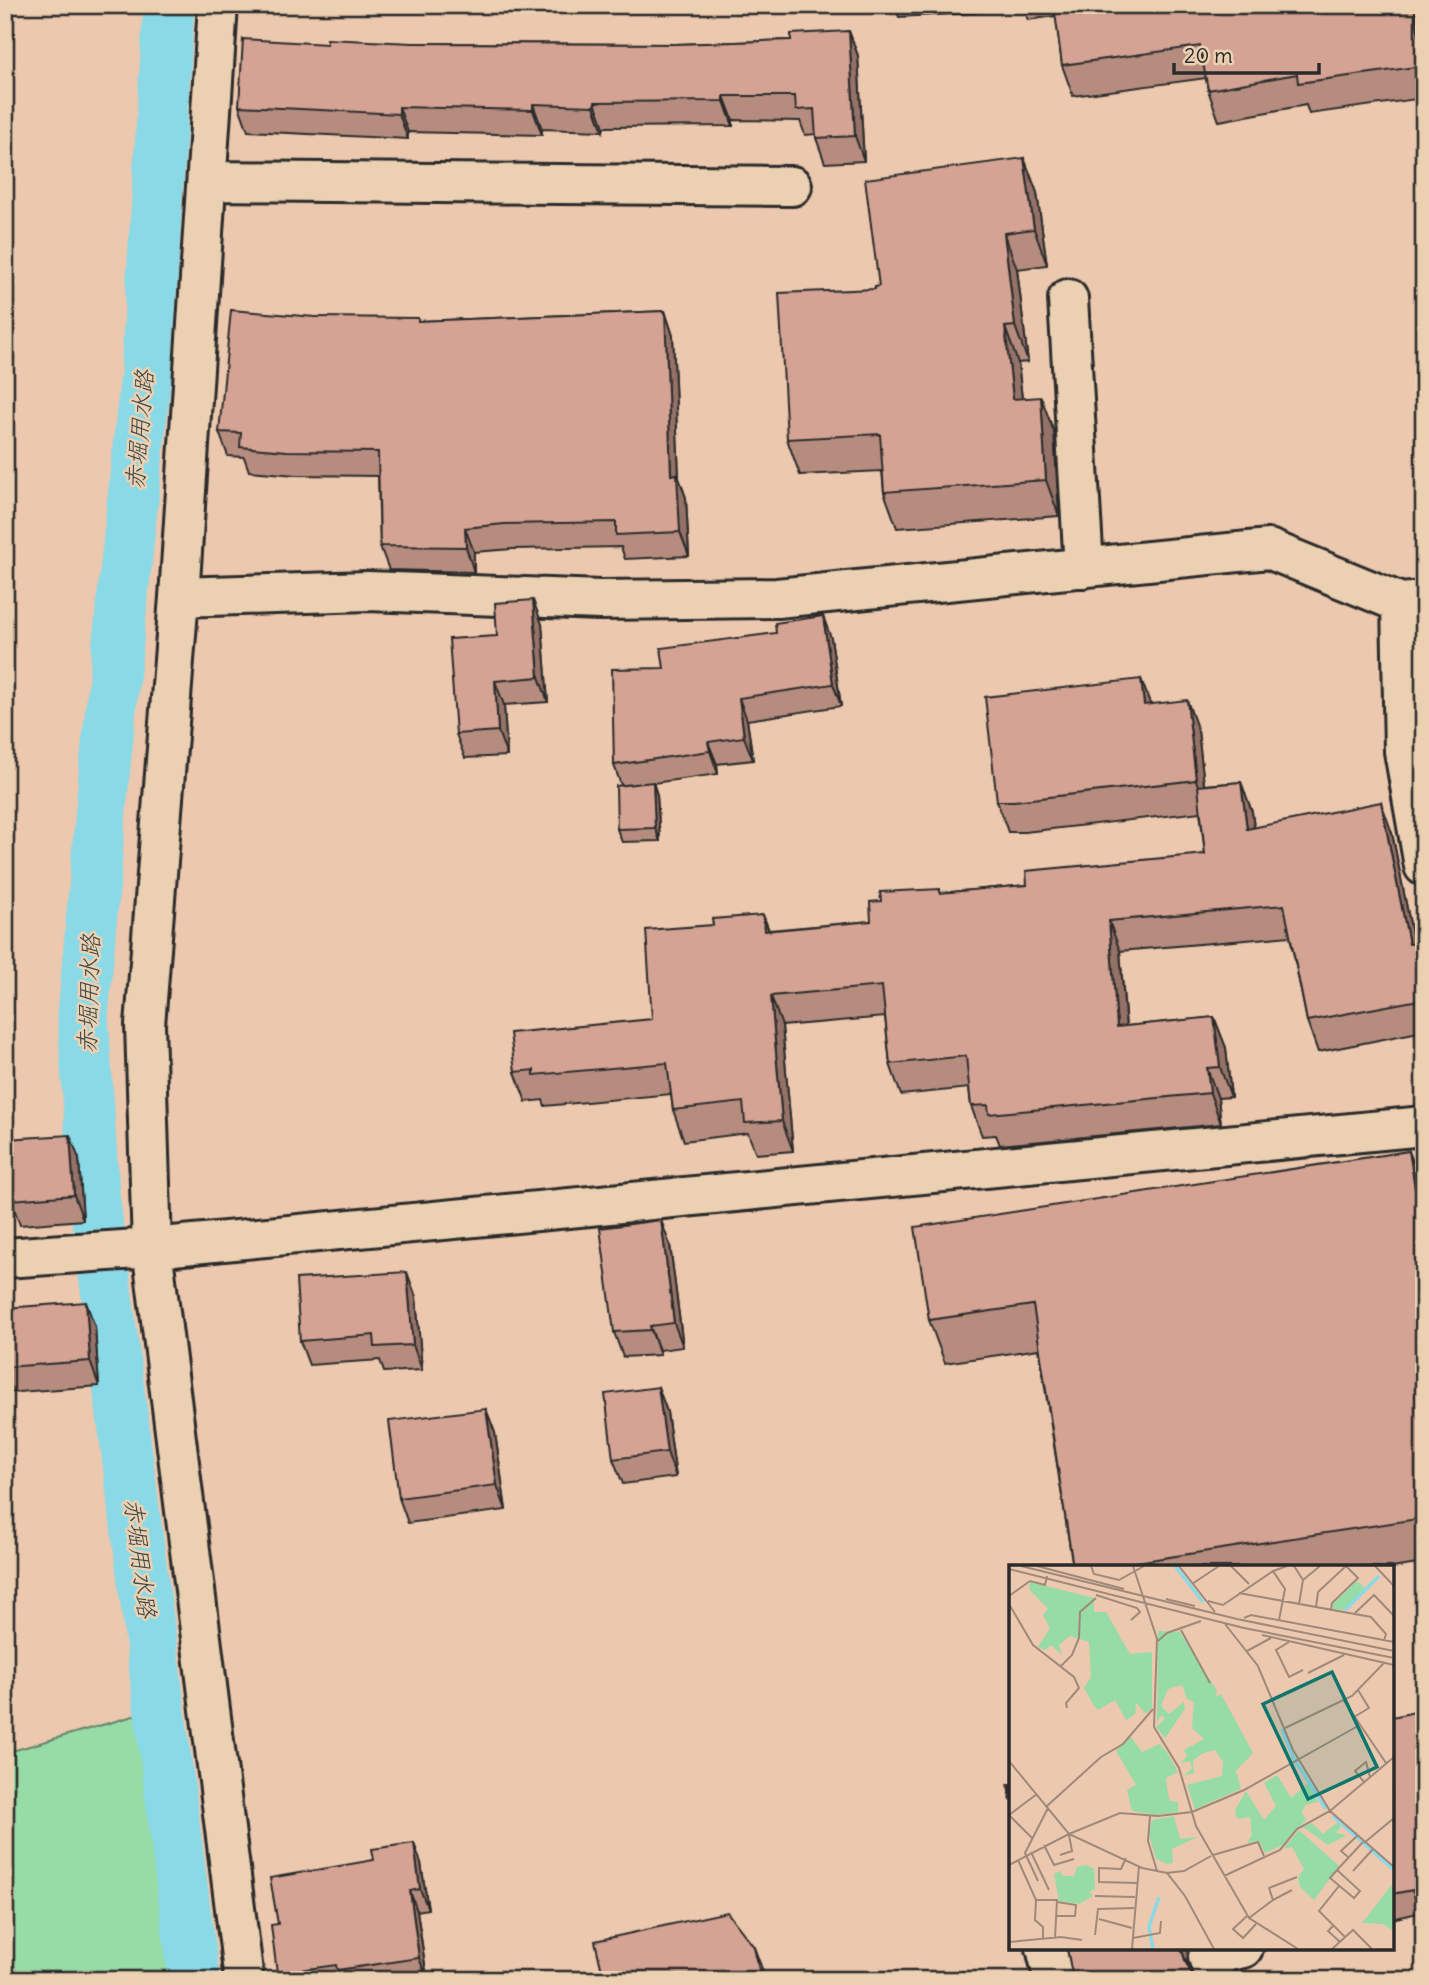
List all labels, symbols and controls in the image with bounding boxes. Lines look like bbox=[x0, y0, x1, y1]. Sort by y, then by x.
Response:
scale bar bbox=[1174, 32, 1319, 76]
text: 20 m bbox=[1184, 42, 1233, 69]
water label: 赤堀用水路 bbox=[119, 367, 159, 491]
water label: 赤堀用水路 bbox=[71, 931, 105, 1054]
water label: 赤堀用水路 bbox=[119, 1496, 163, 1621]
inset map bbox=[1009, 1565, 1394, 1950]

